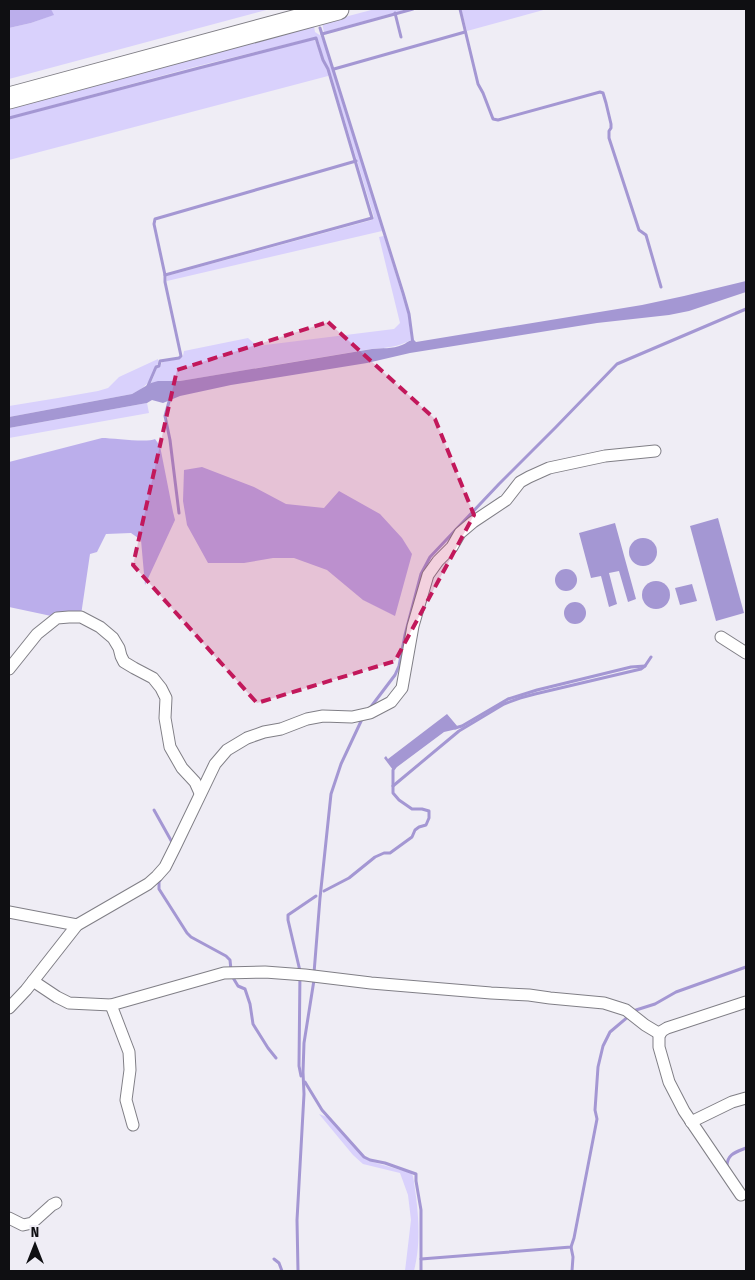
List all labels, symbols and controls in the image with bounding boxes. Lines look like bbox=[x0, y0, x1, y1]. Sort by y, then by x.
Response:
north arrow bbox=[10, 1220, 60, 1270]
text: N bbox=[31, 1224, 39, 1241]

